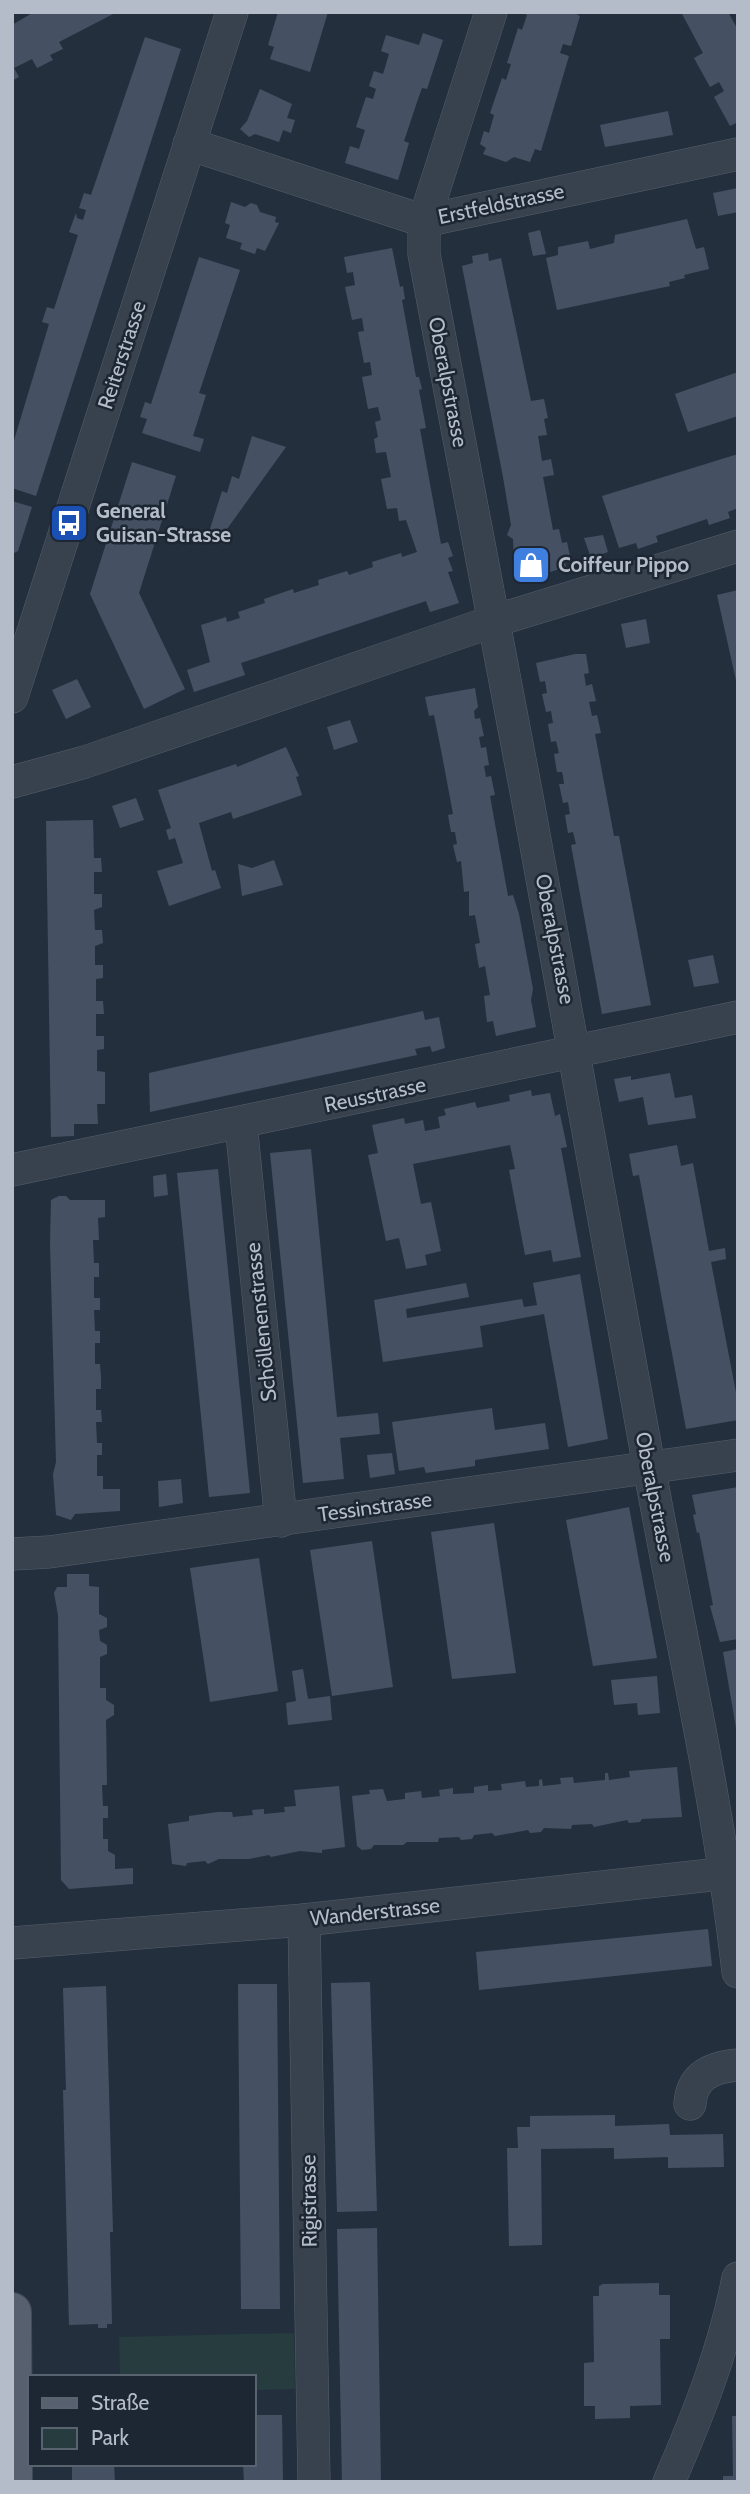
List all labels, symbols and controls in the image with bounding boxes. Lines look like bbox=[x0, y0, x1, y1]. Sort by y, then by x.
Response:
street label: Erstfeldstrasse bbox=[436, 178, 566, 229]
street label: Reiterstrasse bbox=[92, 297, 151, 412]
street label: Oberalpstrasse bbox=[424, 315, 473, 449]
place label: General Guisan-Strasse bbox=[96, 498, 231, 547]
bus stop icon: General Guisan-Strasse bbox=[48, 502, 90, 544]
shop icon: Coiffeur Pippo bbox=[510, 544, 552, 586]
place label: Coiffeur Pippo bbox=[558, 552, 689, 577]
street label: Oberalpstrasse bbox=[531, 872, 580, 1006]
street label: Reusstrasse bbox=[322, 1072, 428, 1117]
street label: Schöllenenstrasse bbox=[240, 1241, 281, 1403]
street label: Oberalpstrasse bbox=[631, 1430, 680, 1564]
street label: Tessinstrasse bbox=[317, 1486, 434, 1527]
street label: Wanderstrasse bbox=[309, 1892, 441, 1931]
street label: Rigistrasse bbox=[295, 2154, 322, 2248]
legend bbox=[28, 2375, 256, 2466]
text: Straße bbox=[91, 2390, 150, 2415]
text: Park bbox=[91, 2425, 129, 2450]

